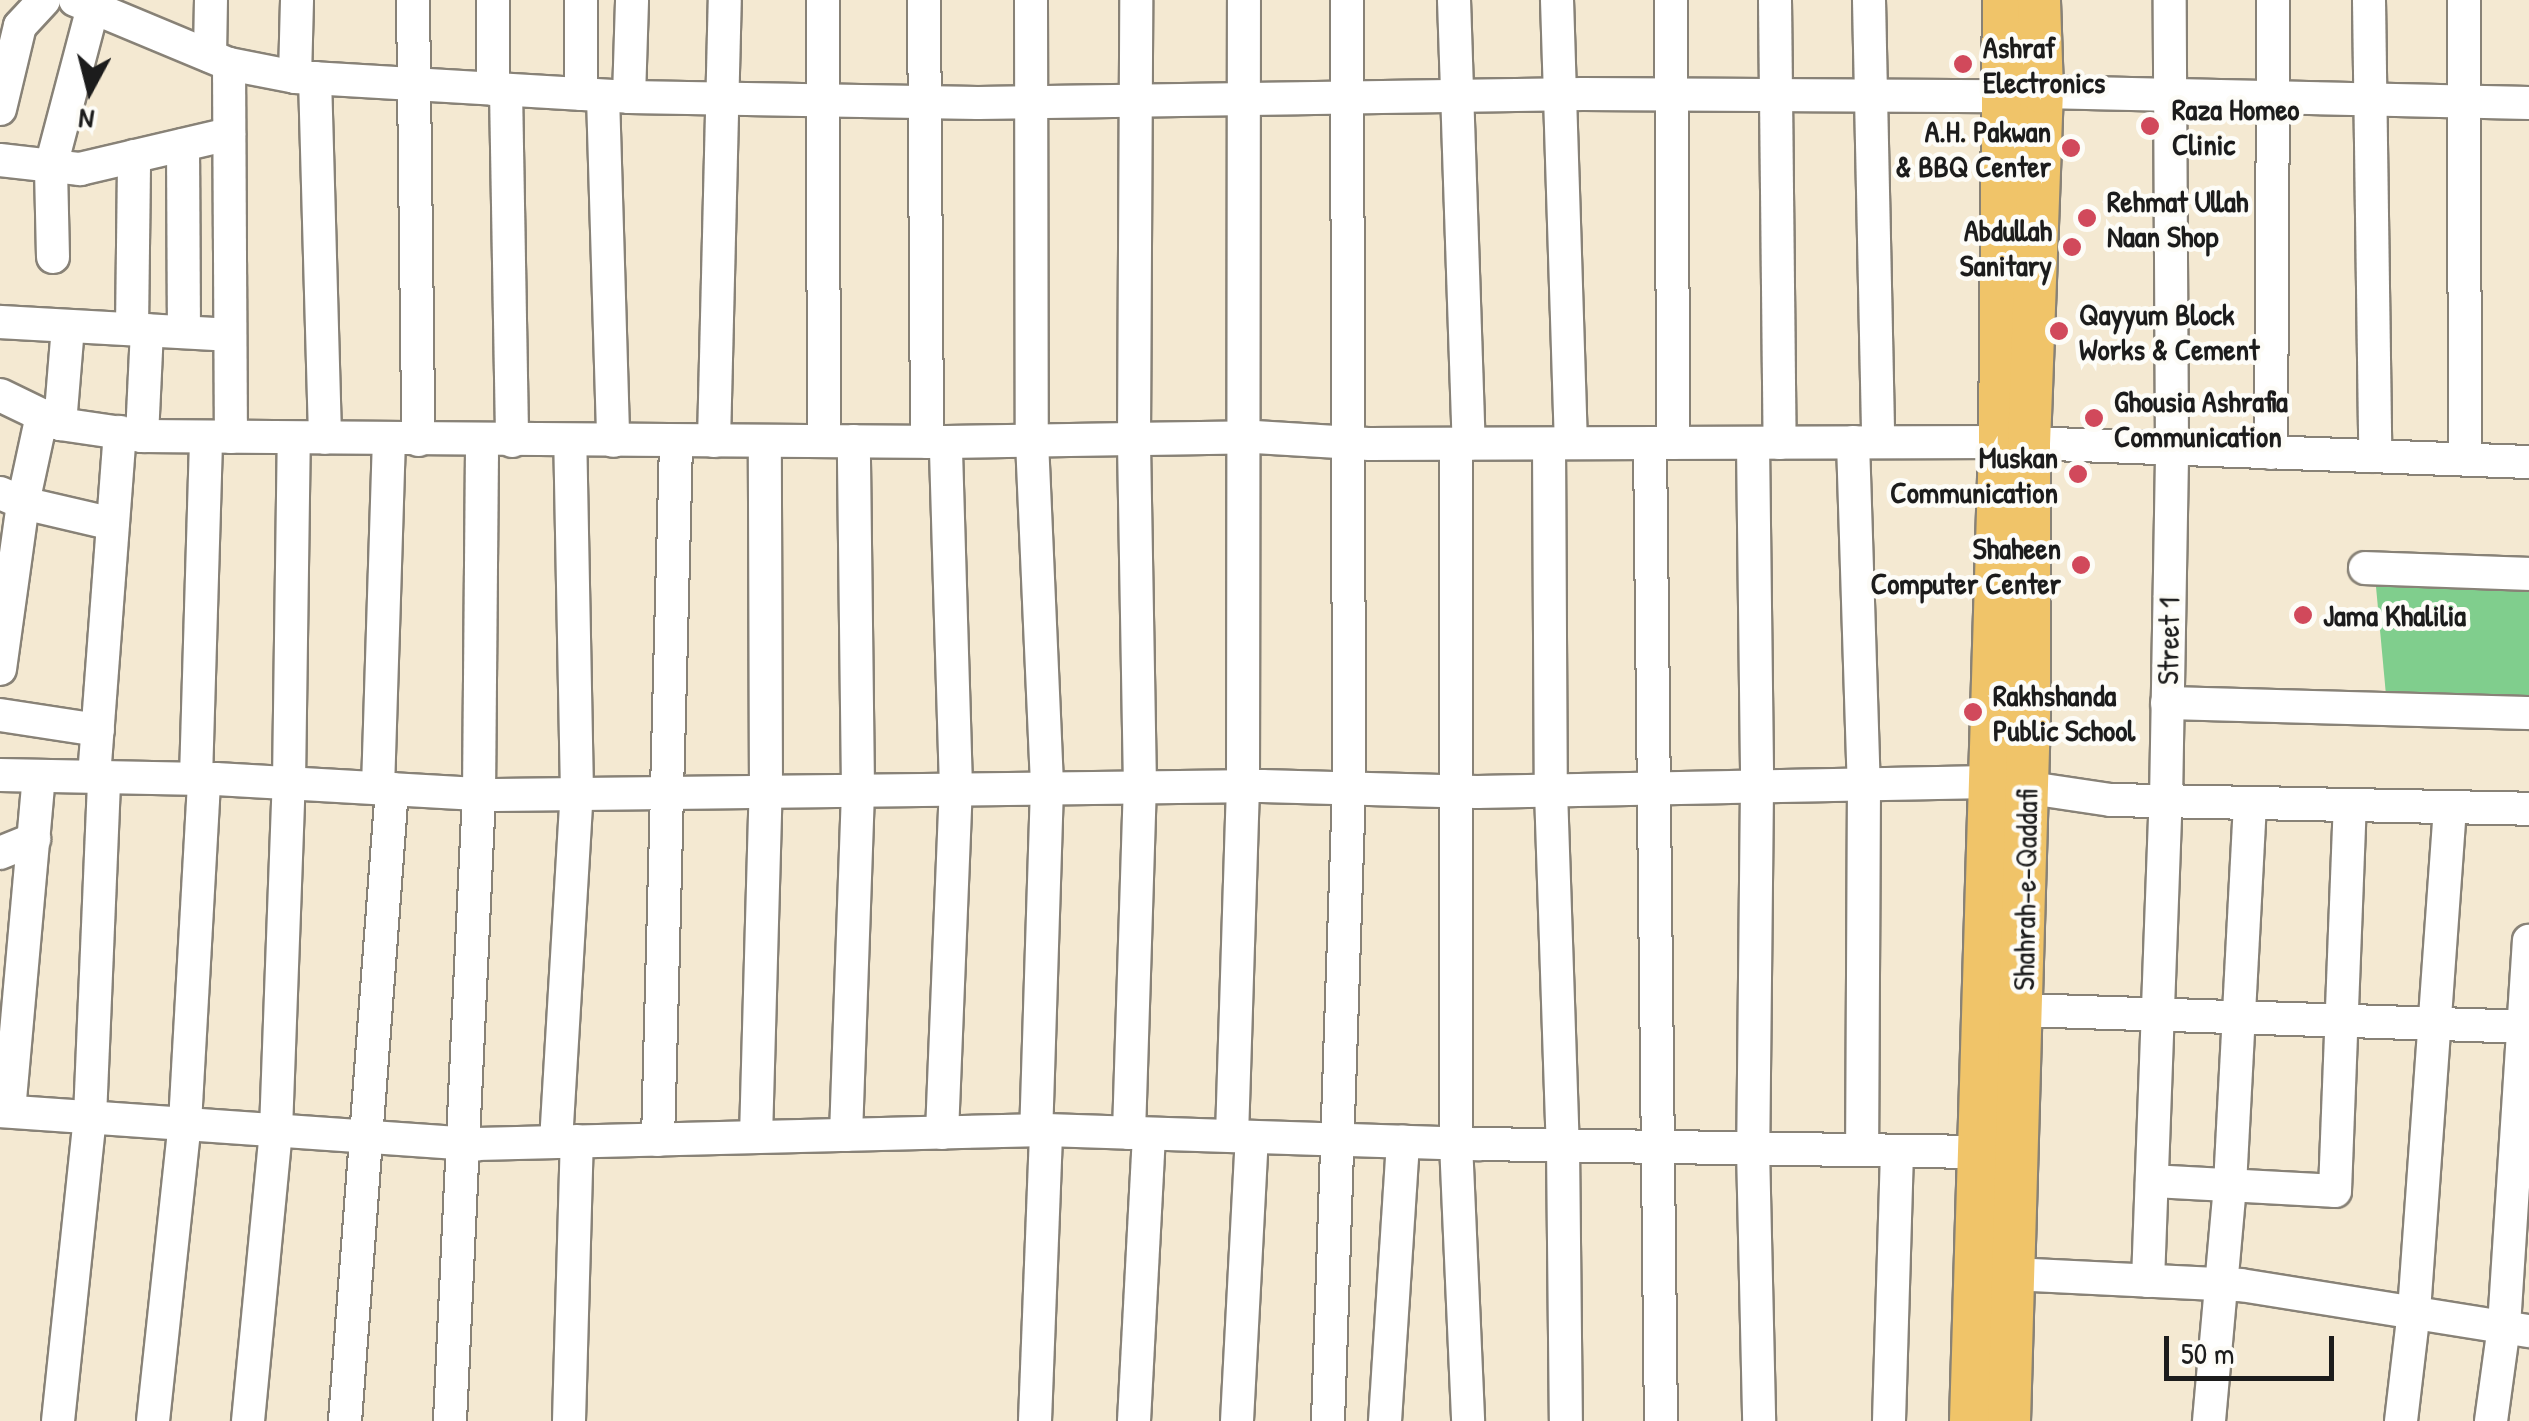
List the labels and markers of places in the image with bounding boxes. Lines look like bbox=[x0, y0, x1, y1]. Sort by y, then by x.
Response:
place label: Ashraf Electronics bbox=[1983, 29, 2105, 100]
marker: Ashraf Electronics bbox=[1952, 53, 1974, 75]
place label: Raza Homeo Clinic bbox=[2172, 91, 2299, 162]
place label: A.H. Pakwan & BBQ Center bbox=[1895, 113, 2051, 184]
marker: Raza Homeo Clinic bbox=[2137, 113, 2163, 139]
marker: A.H. Pakwan & BBQ Center bbox=[2060, 137, 2082, 159]
place label: Rehmat Ullah Naan Shop bbox=[2107, 183, 2248, 254]
marker: Rehmat Ullah Naan Shop bbox=[2076, 207, 2098, 229]
place label: Abdullah Sanitary bbox=[1960, 212, 2052, 282]
marker: Abdullah Sanitary bbox=[2061, 236, 2083, 258]
place label: Qayyum Block Works & Cement bbox=[2079, 296, 2259, 366]
marker: Qayyum Block Works & Cement bbox=[2048, 320, 2070, 342]
place label: Ghousia Ashrafia Communication bbox=[2114, 383, 2288, 454]
marker: Ghousia Ashrafia Communication bbox=[2083, 407, 2105, 429]
place label: Muskan Communication bbox=[1890, 439, 2058, 510]
marker: Muskan Communication bbox=[2067, 463, 2089, 485]
place label: Shaheen Computer Center bbox=[1871, 530, 2061, 600]
marker: Shaheen Computer Center bbox=[2070, 554, 2092, 576]
place label: Jama Khalilia bbox=[2323, 597, 2466, 633]
marker: Jama Khalilia bbox=[2292, 604, 2314, 626]
place label: Rakhshanda Public School bbox=[1993, 677, 2135, 748]
marker: Rakhshanda Public School bbox=[1962, 701, 1984, 723]

